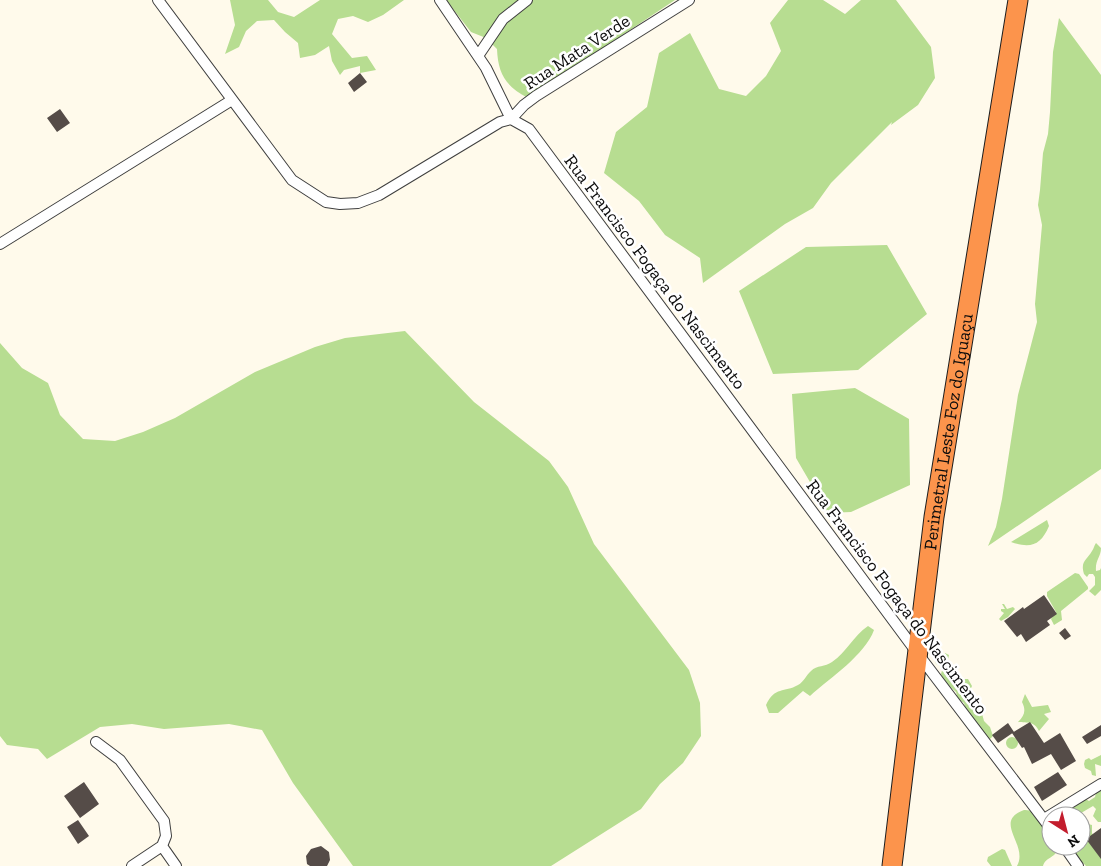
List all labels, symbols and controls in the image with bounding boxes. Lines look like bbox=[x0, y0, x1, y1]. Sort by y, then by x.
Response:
street label: Rua Mata Verde bbox=[520, 10, 634, 94]
street label: Rua Francisco Fogaça do Nascimento bbox=[559, 150, 751, 394]
street label: Perimetral Leste Foz do Iguaçu bbox=[919, 312, 978, 551]
street label: Rua Francisco Fogaça do Nascimento bbox=[801, 475, 993, 719]
north arrow bbox=[1041, 806, 1091, 856]
text: N bbox=[1064, 831, 1083, 851]

